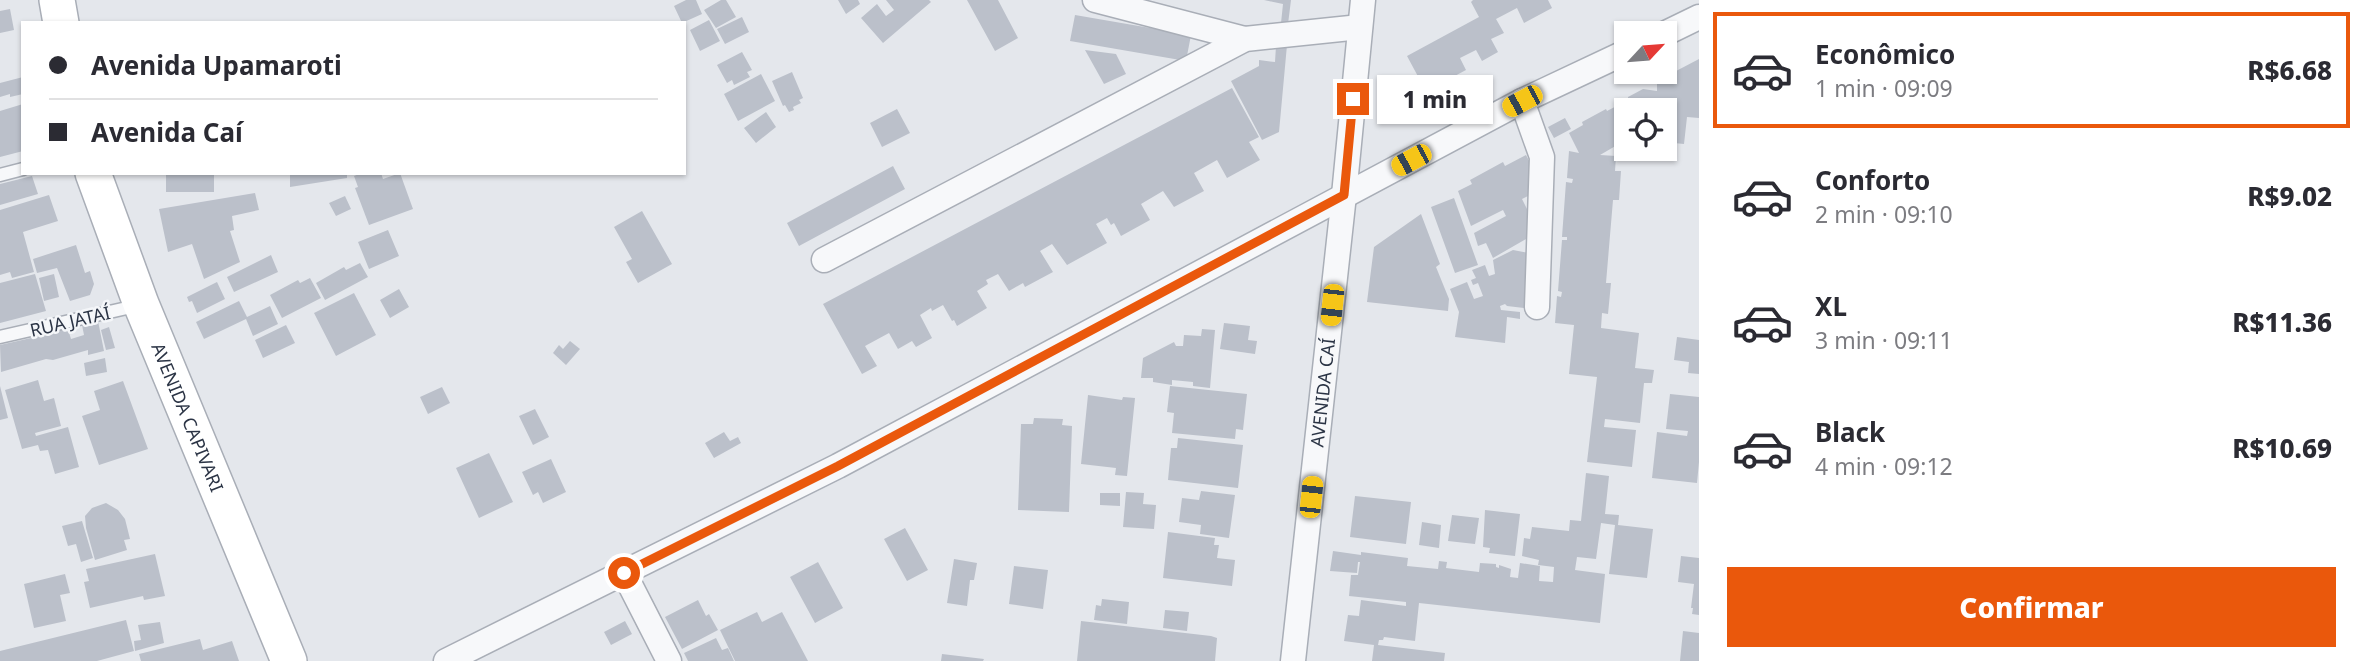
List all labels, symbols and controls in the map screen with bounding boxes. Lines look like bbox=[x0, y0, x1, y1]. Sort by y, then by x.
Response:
north arrow bbox=[1614, 21, 1676, 84]
map controls bbox=[1614, 21, 1677, 161]
text: Econômico bbox=[1815, 36, 1955, 72]
icon: car bbox=[1731, 39, 1794, 102]
text: Avenida Upamaroti bbox=[91, 47, 342, 83]
text: R$6.68 bbox=[2247, 52, 2332, 88]
text: 1 min · 09:09 bbox=[1815, 72, 1953, 104]
callout: 1 min bbox=[1378, 74, 1493, 124]
car bbox=[1499, 82, 1546, 120]
route end bbox=[1337, 83, 1369, 115]
text: 1 min bbox=[1403, 83, 1467, 115]
button: locate bbox=[1614, 98, 1677, 161]
text: Avenida Caí bbox=[91, 114, 243, 150]
car bbox=[1388, 141, 1435, 179]
text: Conforto bbox=[1815, 162, 1930, 198]
icon: car bbox=[1731, 165, 1794, 228]
text: R$9.02 bbox=[2247, 178, 2332, 214]
text: 2 min · 09:10 bbox=[1815, 198, 1953, 230]
car bbox=[1320, 283, 1345, 327]
text: XL bbox=[1815, 288, 1847, 324]
icon: car bbox=[1731, 291, 1794, 354]
street label: RUA JATAÍ bbox=[27, 300, 113, 342]
text: R$11.36 bbox=[2232, 304, 2332, 340]
text: 3 min · 09:11 bbox=[1815, 324, 1953, 356]
street label: AVENIDA CAÍ bbox=[1304, 337, 1340, 448]
street label: AVENIDA CAPIVARI bbox=[146, 339, 229, 495]
text: Black bbox=[1815, 414, 1885, 450]
icon: car bbox=[1731, 417, 1794, 480]
text: R$10.69 bbox=[2232, 430, 2332, 466]
text: 4 min · 09:12 bbox=[1815, 450, 1953, 482]
car bbox=[1299, 475, 1324, 519]
route start bbox=[608, 557, 640, 589]
button: Confirmar bbox=[1727, 567, 2336, 647]

